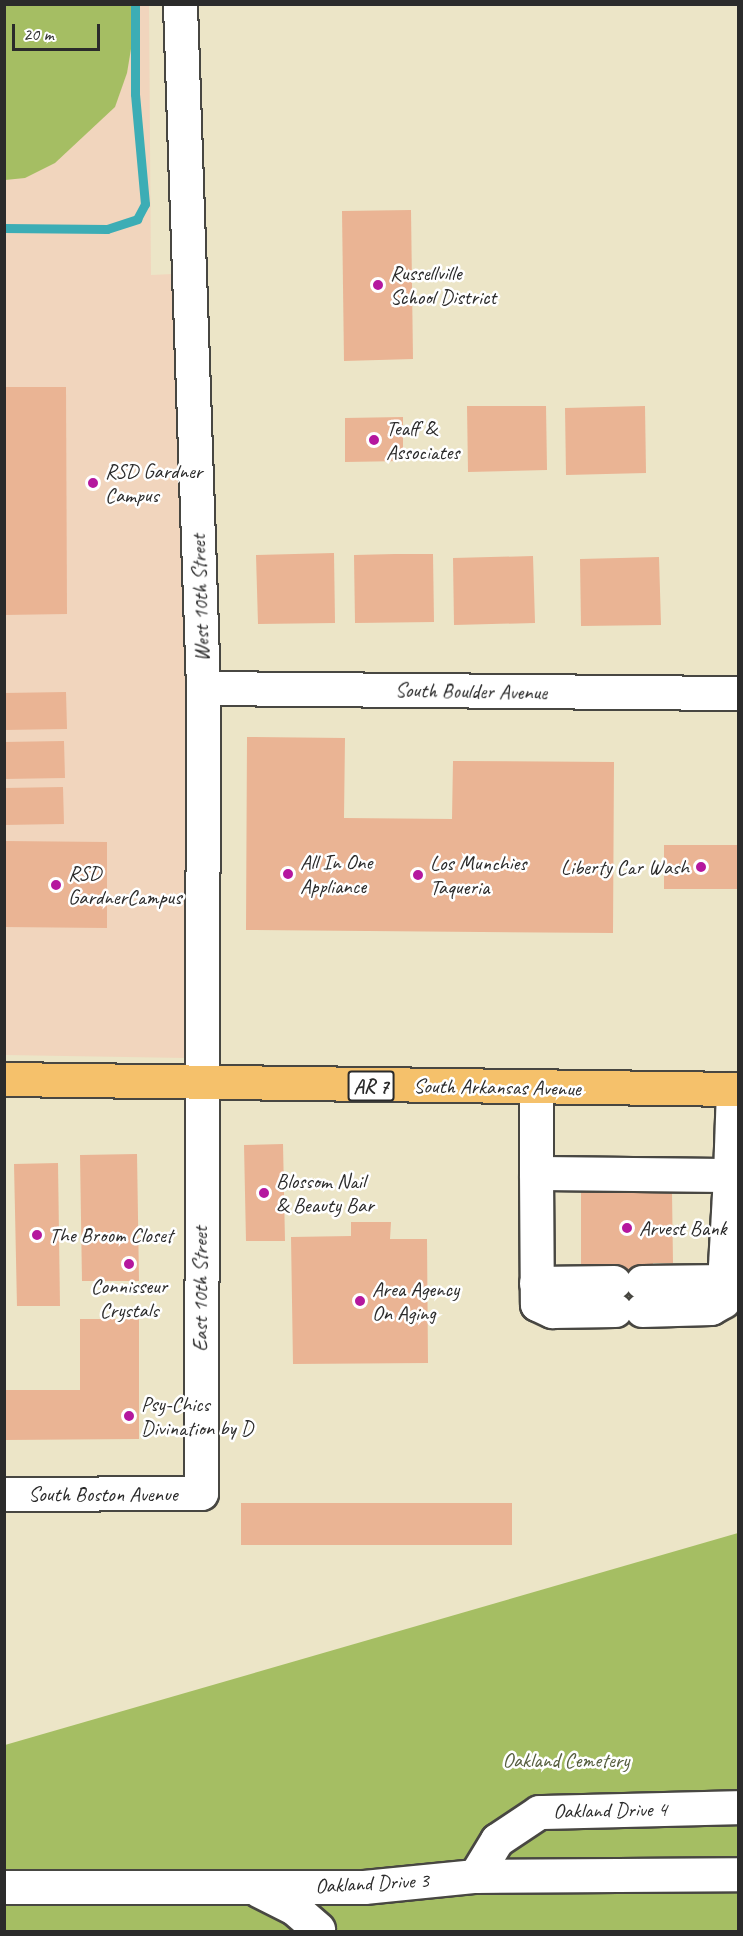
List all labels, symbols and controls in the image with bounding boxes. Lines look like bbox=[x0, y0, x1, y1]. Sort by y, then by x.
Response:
scale bar bbox=[15, 12, 104, 50]
text: 20 m bbox=[23, 23, 54, 45]
place label: Russellville School District bbox=[390, 260, 497, 310]
marker: Russellville School District bbox=[371, 278, 385, 292]
place label: Teaff & Associates bbox=[386, 415, 459, 465]
marker: Teaff & Associates bbox=[367, 433, 381, 447]
place label: RSD Gardner Campus bbox=[105, 458, 202, 508]
marker: RSD Gardner Campus bbox=[86, 476, 100, 490]
street label: West 10th Street bbox=[185, 534, 215, 662]
street label: South Boulder Avenue bbox=[395, 677, 547, 705]
place label: All In One Appliance bbox=[300, 849, 372, 899]
place label: Los Munchies Taqueria bbox=[430, 850, 526, 900]
place label: Liberty Car Wash bbox=[560, 854, 689, 880]
place label: RSD GardnerCampus bbox=[68, 860, 181, 910]
marker: Liberty Car Wash bbox=[694, 860, 708, 874]
marker: All In One Appliance bbox=[281, 867, 295, 881]
marker: Los Munchies Taqueria bbox=[411, 868, 425, 882]
marker: RSD GardnerCampus bbox=[49, 878, 63, 892]
road number: AR 7 bbox=[347, 1069, 395, 1103]
street label: South Arkansas Avenue bbox=[413, 1073, 581, 1101]
place label: Blossom Nail & Beauty Bar bbox=[276, 1168, 374, 1218]
marker: Blossom Nail & Beauty Bar bbox=[257, 1186, 271, 1200]
place label: Arvest Bank bbox=[639, 1215, 727, 1241]
marker: Arvest Bank bbox=[620, 1221, 634, 1235]
place label: The Broom Closet bbox=[49, 1222, 174, 1248]
street label: East 10th Street bbox=[187, 1226, 213, 1352]
marker: The Broom Closet bbox=[30, 1228, 44, 1242]
marker: Connisseur Crystals bbox=[122, 1257, 136, 1271]
place label: Connisseur Crystals bbox=[91, 1273, 167, 1323]
place label: Area Agency On Aging bbox=[372, 1276, 459, 1326]
marker: Area Agency On Aging bbox=[353, 1294, 367, 1308]
place label: Psy-Chics Divination by D bbox=[141, 1391, 253, 1441]
marker: Psy-Chics Divination by D bbox=[122, 1409, 136, 1423]
street label: South Boston Avenue bbox=[28, 1481, 178, 1507]
park label: Oakland Cemetery bbox=[503, 1747, 629, 1773]
street label: Oakland Drive 4 bbox=[553, 1796, 667, 1824]
street label: Oakland Drive 3 bbox=[314, 1867, 430, 1899]

